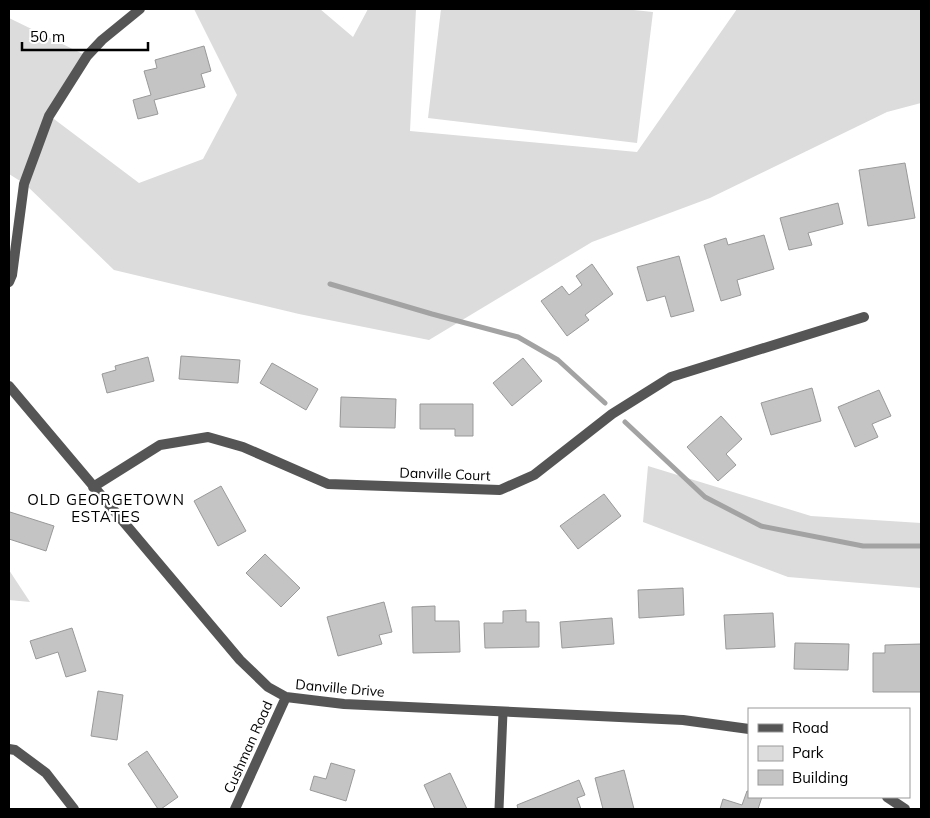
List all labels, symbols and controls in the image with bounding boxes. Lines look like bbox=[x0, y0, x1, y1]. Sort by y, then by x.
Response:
scale bar bbox=[22, 20, 149, 52]
text: 50 m bbox=[30, 27, 65, 46]
street label: Danville Court bbox=[399, 463, 491, 485]
district label: OLD GEORGETOWN ESTATES bbox=[27, 490, 185, 526]
street label: Danville Drive bbox=[295, 675, 385, 701]
street label: Cushman Road bbox=[220, 698, 276, 796]
legend bbox=[748, 708, 910, 798]
text: Road bbox=[792, 718, 829, 737]
text: Park bbox=[792, 743, 824, 762]
text: Building bbox=[792, 768, 848, 787]

